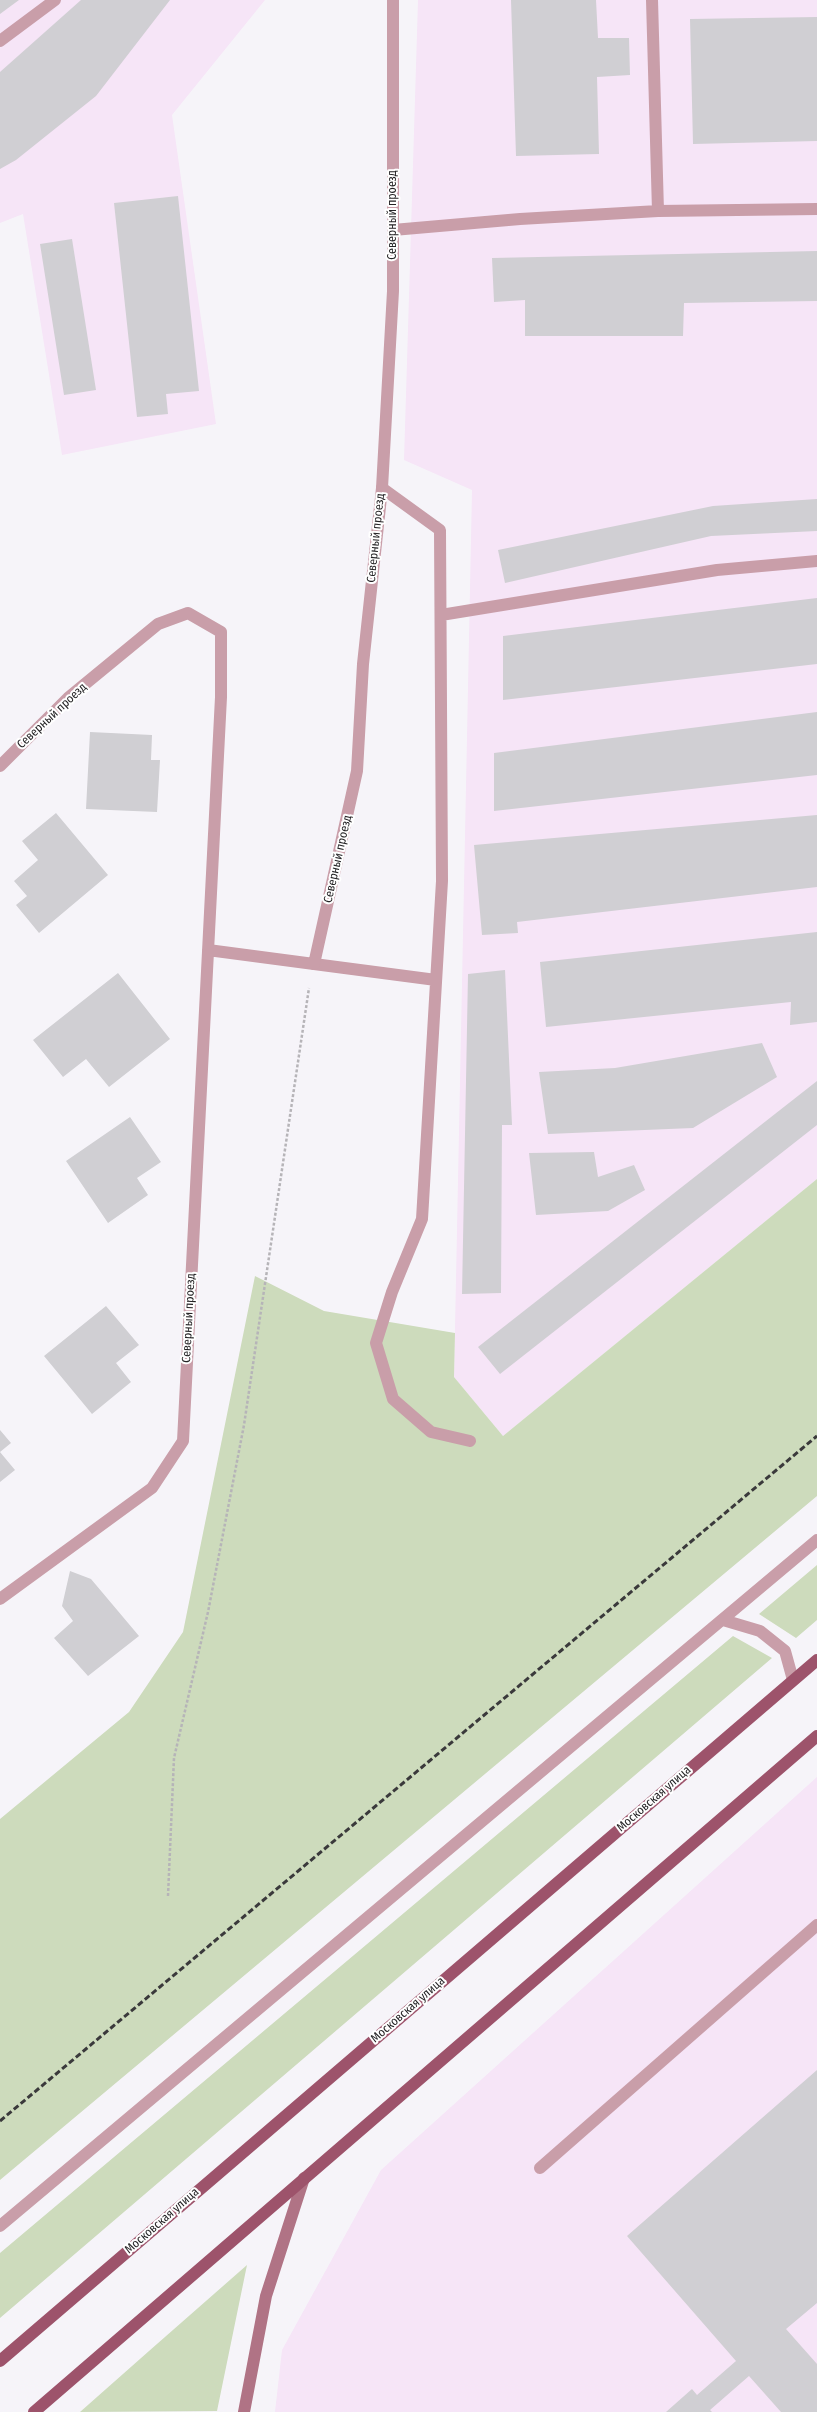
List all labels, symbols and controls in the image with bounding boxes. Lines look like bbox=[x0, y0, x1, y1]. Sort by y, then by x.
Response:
street label: Северный проезд bbox=[386, 170, 400, 260]
street label: Северный проезд bbox=[364, 493, 388, 583]
street label: Северный проезд bbox=[14, 680, 90, 752]
street label: Северный проезд bbox=[321, 814, 355, 904]
street label: Северный проезд bbox=[179, 1273, 199, 1363]
street label: Московская улица bbox=[614, 1763, 694, 1835]
street label: Московская улица bbox=[368, 1974, 448, 2046]
street label: Московская улица bbox=[122, 2185, 202, 2257]

